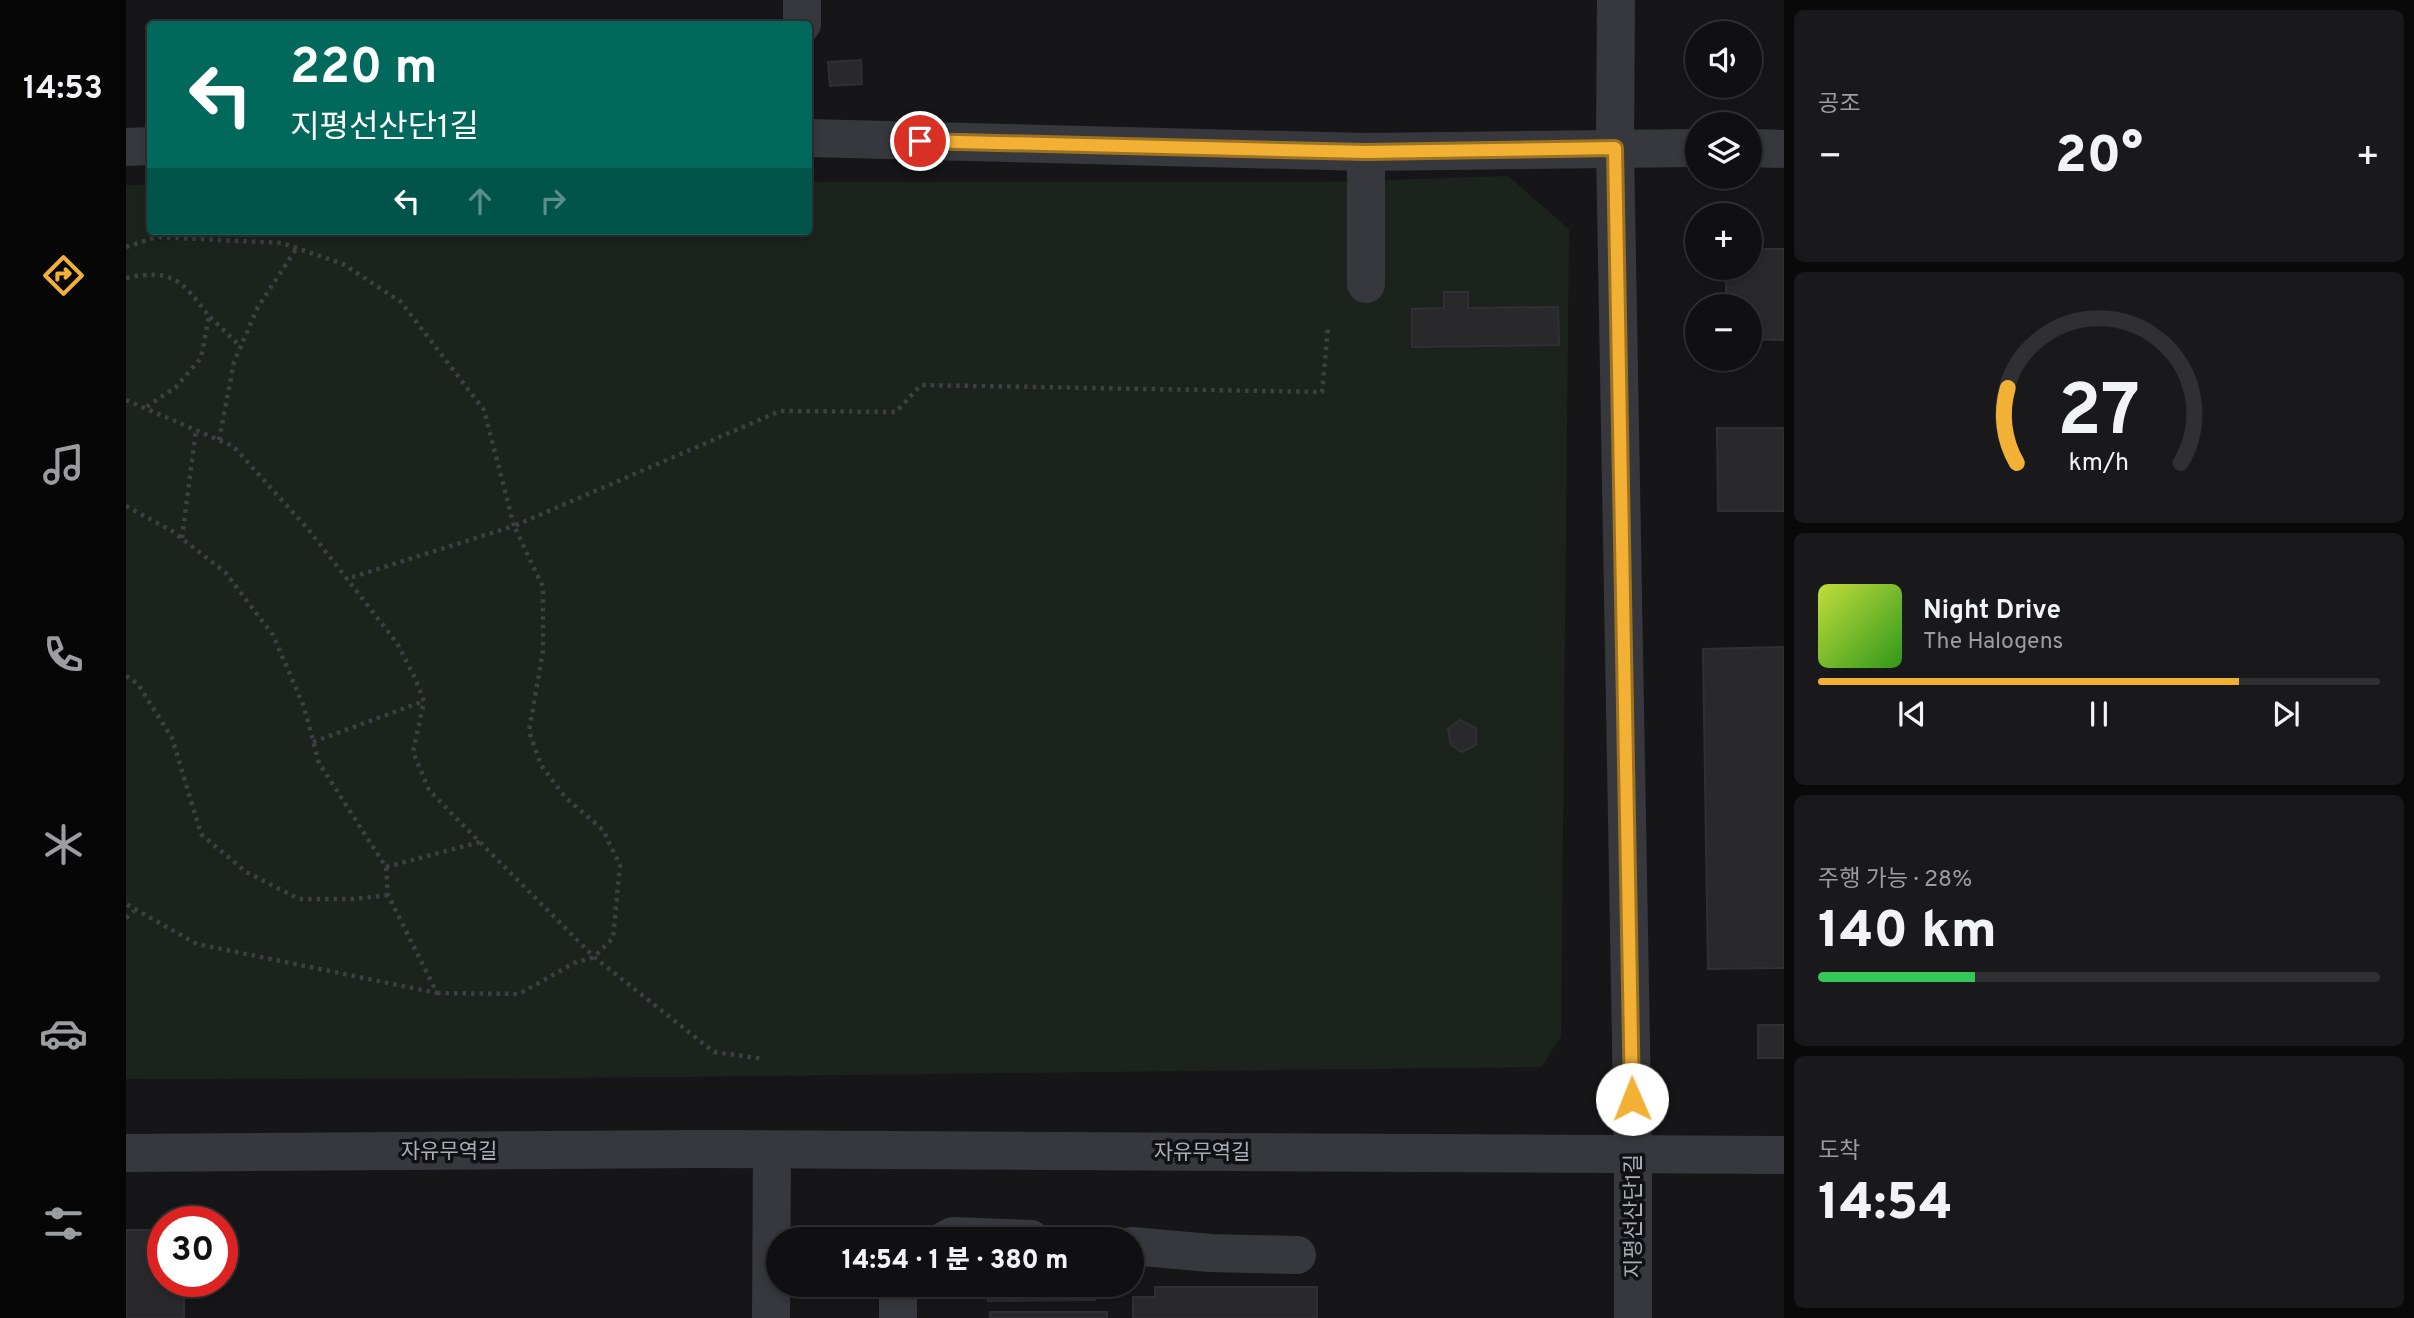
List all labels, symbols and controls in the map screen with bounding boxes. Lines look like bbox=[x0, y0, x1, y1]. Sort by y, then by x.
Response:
map controls bbox=[1685, 21, 1762, 371]
button: sound bbox=[1685, 21, 1762, 98]
text: 220 m bbox=[290, 39, 437, 101]
icon: left bbox=[175, 49, 266, 140]
text: 14:53 bbox=[23, 70, 103, 110]
text: 공조 bbox=[1818, 91, 1860, 120]
text: 지평선산단1길 bbox=[290, 109, 479, 149]
pin bbox=[890, 111, 950, 171]
button: layers bbox=[1685, 112, 1762, 189]
icon: arrive bbox=[901, 122, 939, 160]
text: 20° bbox=[2055, 125, 2143, 191]
text: − bbox=[1818, 134, 1843, 183]
text: + bbox=[2355, 134, 2380, 183]
icon: left bbox=[388, 182, 426, 220]
icon: ahead bbox=[461, 182, 499, 220]
icon: right bbox=[534, 182, 572, 220]
button: + bbox=[1685, 203, 1762, 280]
icon: directions bbox=[39, 251, 88, 300]
button: − bbox=[1685, 294, 1762, 371]
text: 27 bbox=[2058, 370, 2140, 462]
icon: music bbox=[39, 440, 88, 489]
text: km/h bbox=[2069, 448, 2129, 480]
text: Night Drive bbox=[1923, 595, 2061, 628]
text: The Halogens bbox=[1923, 628, 2063, 657]
icon: phone bbox=[39, 630, 88, 679]
icon: previous bbox=[1893, 695, 1931, 733]
icon: pause bbox=[2080, 695, 2118, 733]
icon: next bbox=[2267, 695, 2305, 733]
icon: climate bbox=[39, 820, 88, 869]
text: 주행 가능 · 28% bbox=[1818, 866, 1972, 895]
text: 140 km bbox=[1818, 900, 1997, 966]
icon: car bbox=[39, 1009, 88, 1058]
position arrow bbox=[1595, 1062, 1669, 1136]
text: 도착 bbox=[1818, 1138, 1860, 1167]
street label: 자유무역길 bbox=[401, 1139, 497, 1166]
street label: 자유무역길 bbox=[1154, 1140, 1250, 1167]
street label: 지평선산단1길 bbox=[1621, 1154, 1648, 1278]
text: 14:54 bbox=[1818, 1172, 1953, 1238]
icon: filters bbox=[39, 1199, 88, 1248]
speed limit sign: 30 bbox=[147, 1206, 238, 1297]
text: 14:54 · 1 분 · 380 m bbox=[842, 1245, 1068, 1278]

